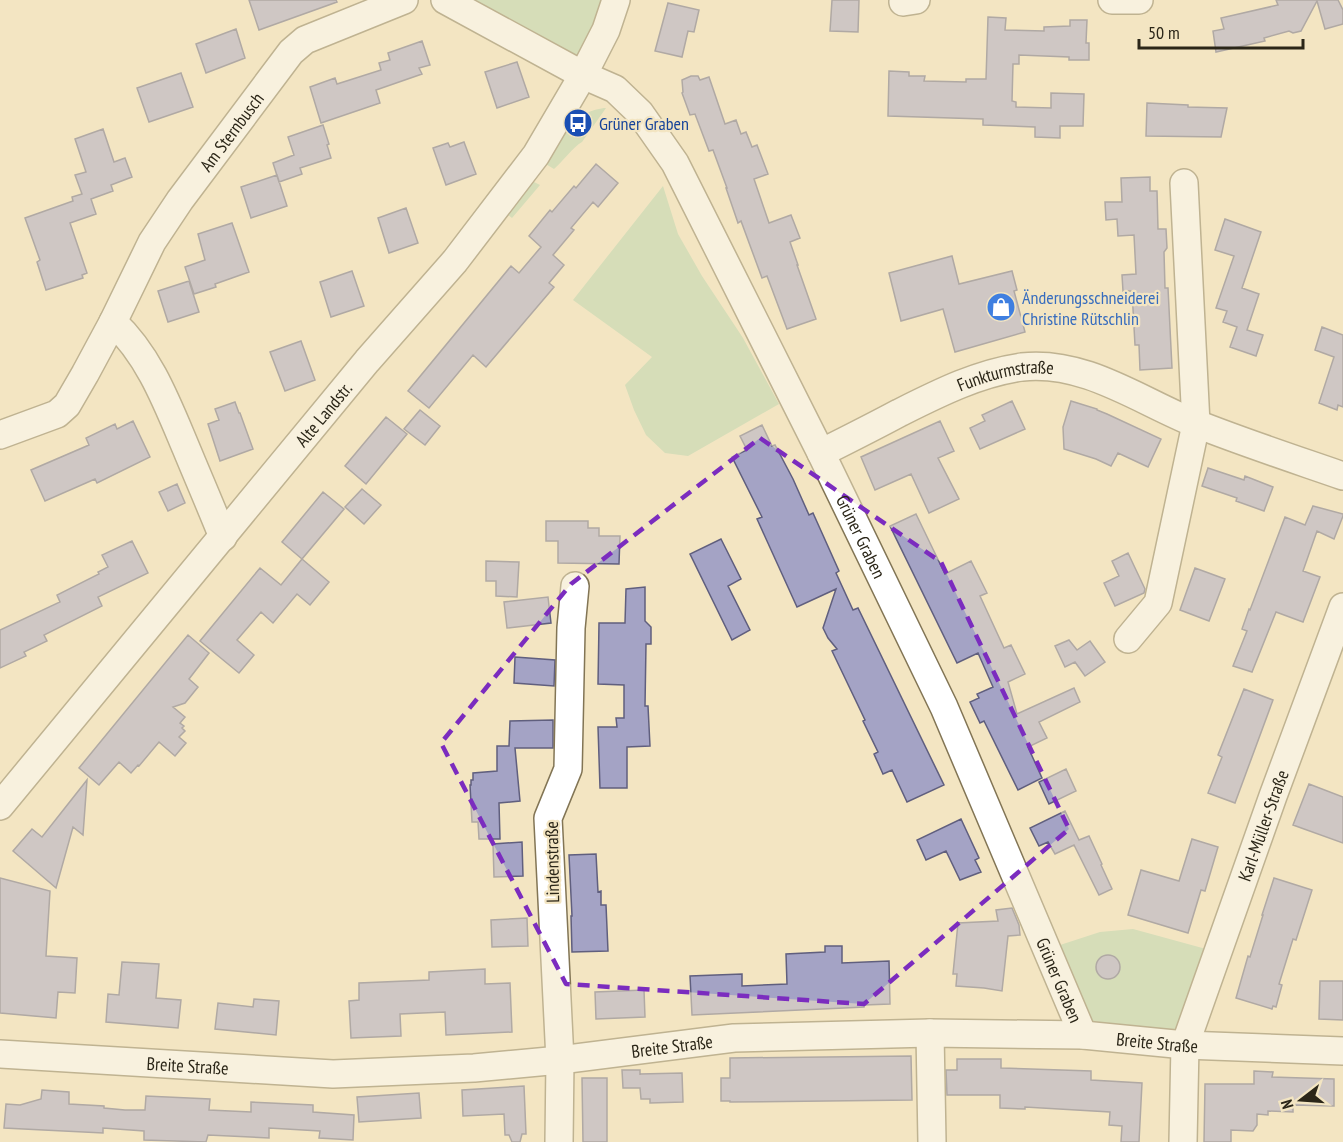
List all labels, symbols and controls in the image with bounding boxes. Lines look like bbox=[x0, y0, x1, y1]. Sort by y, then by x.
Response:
scale bar bbox=[1139, 12, 1302, 50]
text: 50 m bbox=[1148, 21, 1180, 44]
street label: Am Sternbusch bbox=[194, 88, 268, 176]
bus stop icon: Grüner Graben bbox=[562, 107, 594, 139]
place label: Grüner Graben bbox=[599, 112, 689, 135]
place label: Änderungsschneiderei Christine Rütschlin bbox=[1022, 286, 1159, 330]
shop icon: Änderungsschneiderei Christine Rütschlin bbox=[985, 291, 1017, 323]
street label: Funkturmstraße bbox=[953, 355, 1055, 396]
street label: Alte Landstr. bbox=[290, 377, 357, 451]
street label: Grüner Graben bbox=[831, 491, 891, 582]
street label: Karl-Müller-Straße bbox=[1232, 767, 1293, 884]
street label: Lindenstraße bbox=[540, 821, 564, 903]
street label: Grüner Graben bbox=[1032, 934, 1088, 1026]
street label: Breite Straße bbox=[1115, 1027, 1198, 1057]
street label: Breite Straße bbox=[630, 1029, 714, 1062]
street label: Breite Straße bbox=[146, 1051, 229, 1079]
north arrow bbox=[1271, 1070, 1331, 1130]
text: N bbox=[1276, 1097, 1297, 1111]

